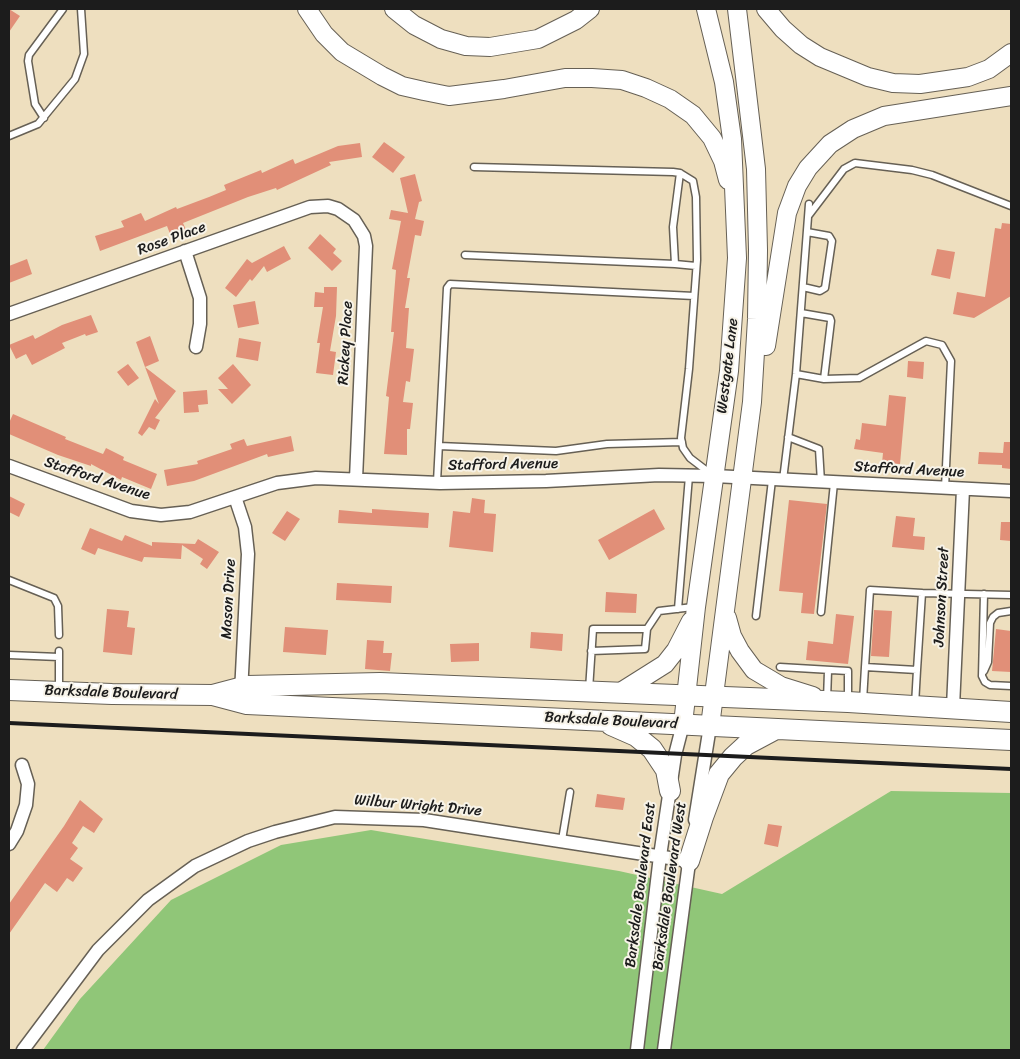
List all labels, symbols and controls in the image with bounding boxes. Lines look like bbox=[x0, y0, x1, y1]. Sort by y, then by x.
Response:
street label: Rose Place bbox=[135, 218, 209, 260]
street label: Rickey Place bbox=[335, 301, 357, 385]
street label: Westgate Lane bbox=[713, 317, 743, 415]
street label: Stafford Avenue bbox=[42, 453, 152, 505]
street label: Stafford Avenue bbox=[448, 455, 558, 475]
street label: Stafford Avenue bbox=[853, 458, 965, 482]
street label: Johnson Street bbox=[930, 547, 954, 647]
street label: Mason Drive bbox=[218, 558, 240, 640]
street label: Barksdale Boulevard bbox=[44, 682, 178, 704]
street label: Barksdale Boulevard bbox=[544, 709, 678, 733]
street label: Wilbur Wright Drive bbox=[354, 791, 482, 821]
street label: Barksdale Boulevard East bbox=[622, 801, 660, 969]
street label: Barksdale Boulevard West bbox=[649, 801, 691, 971]

